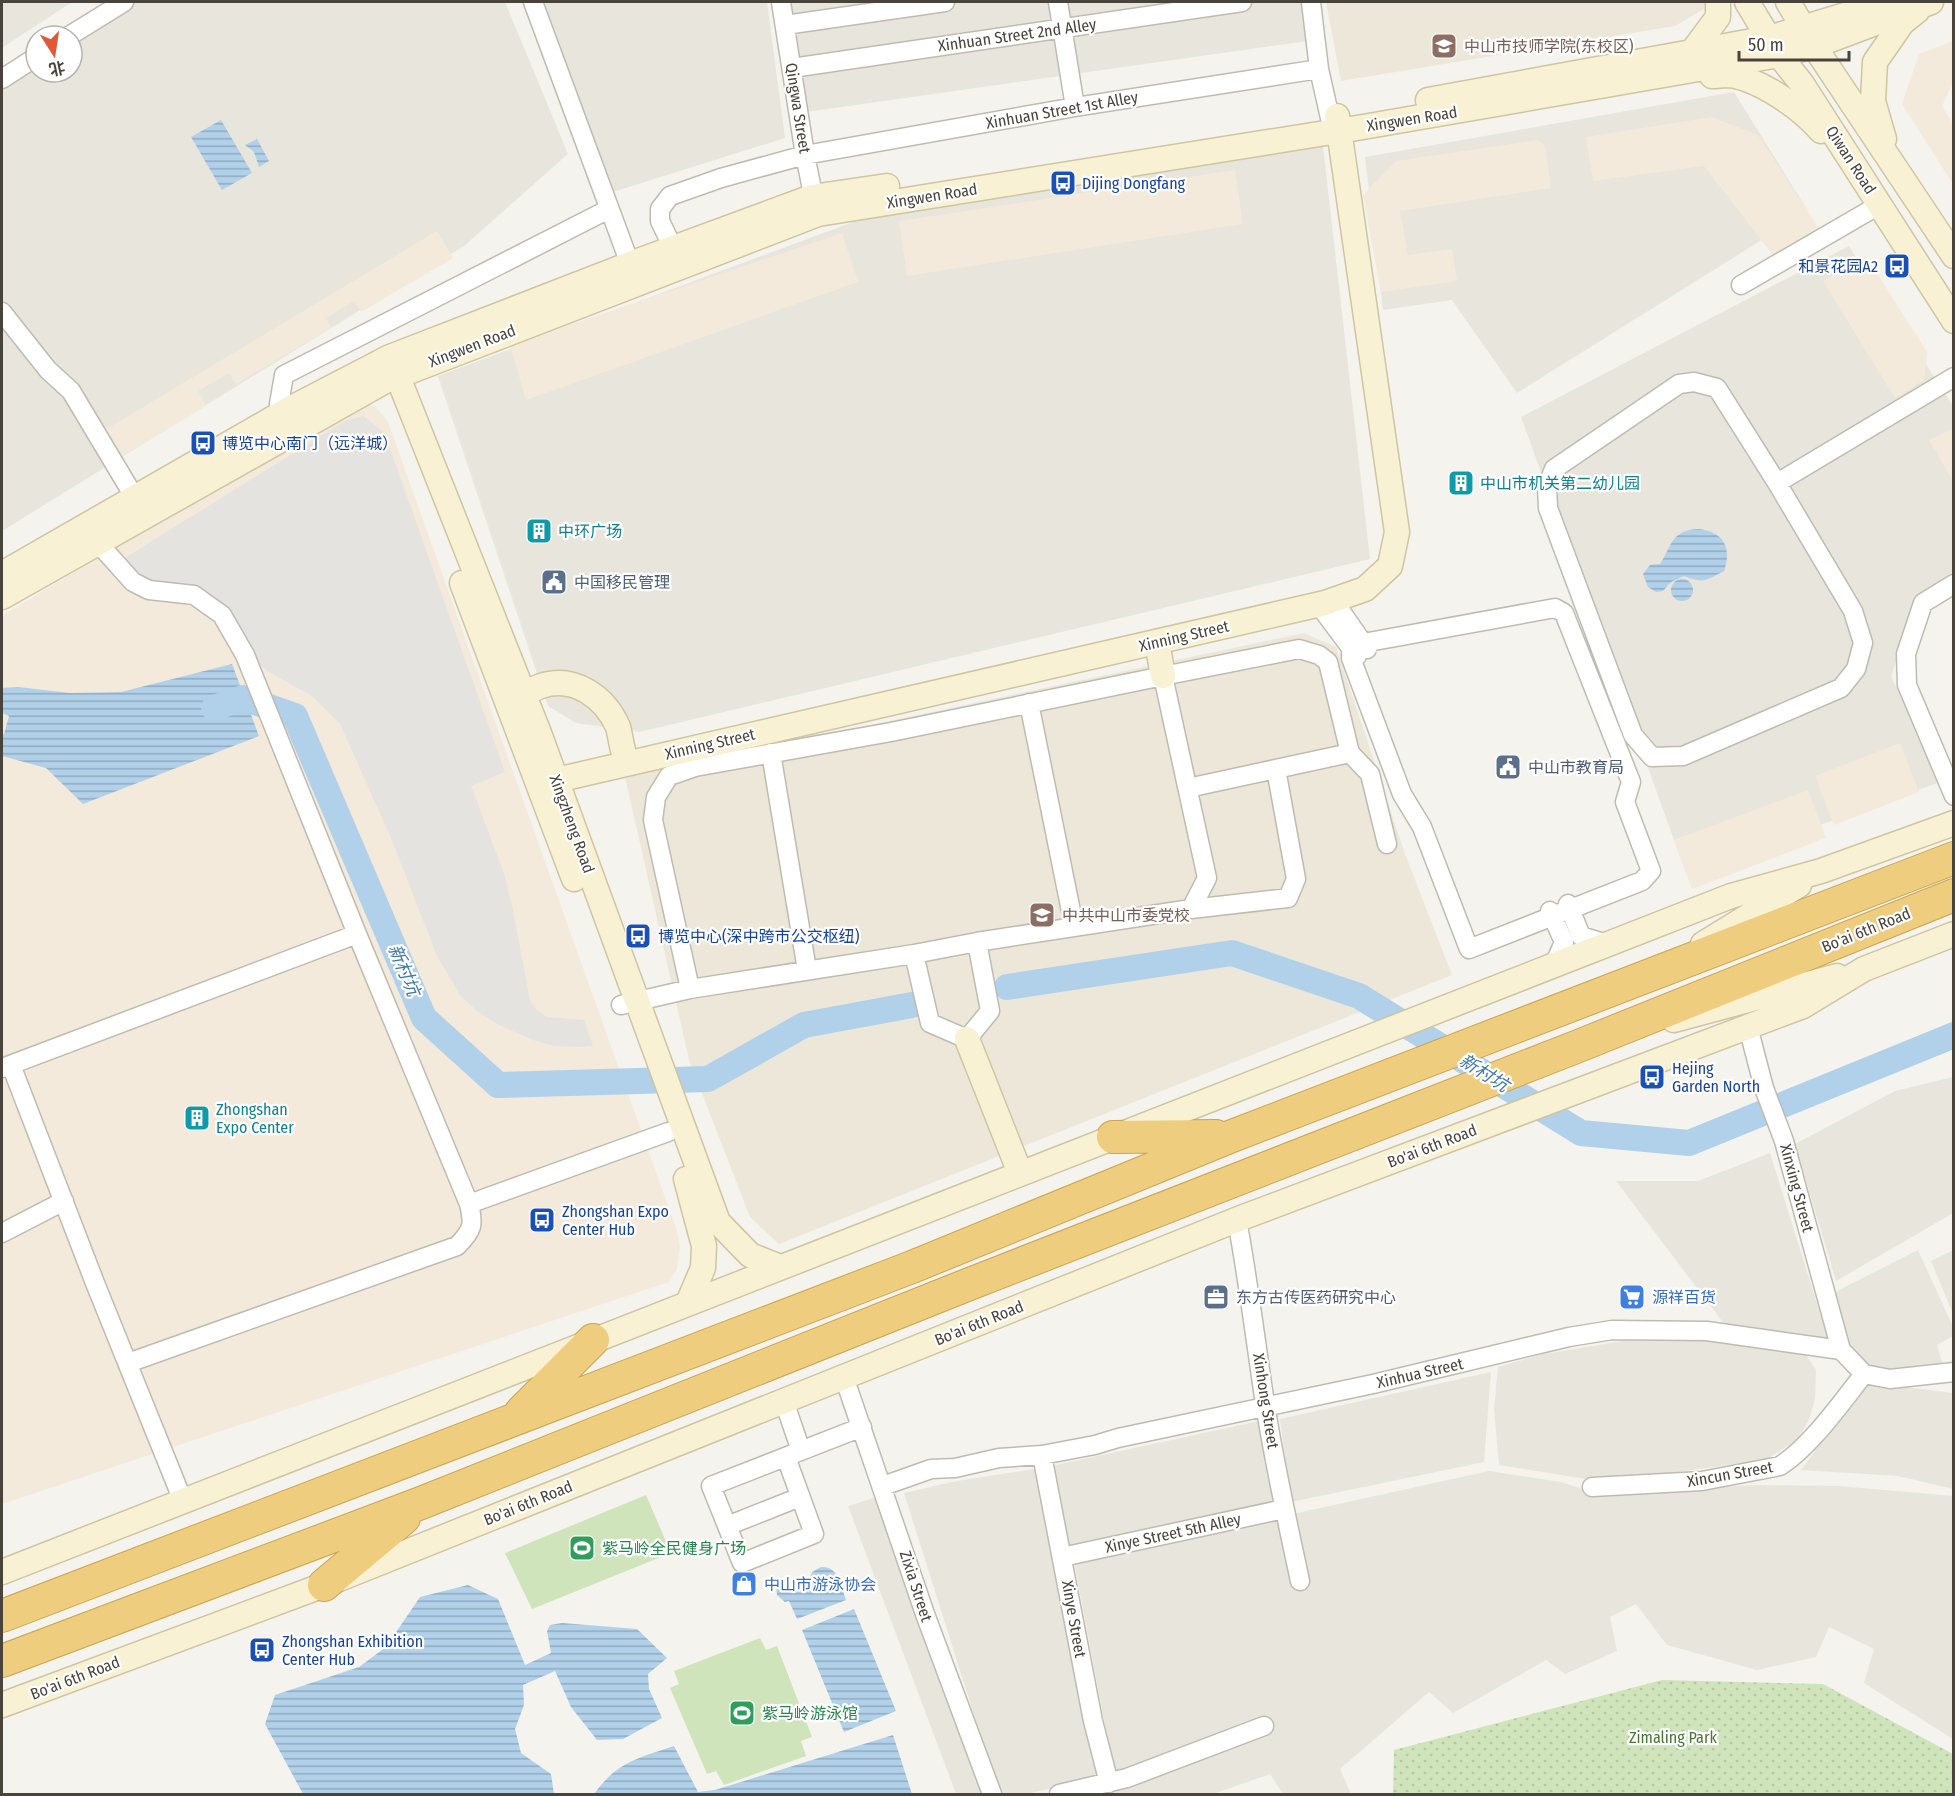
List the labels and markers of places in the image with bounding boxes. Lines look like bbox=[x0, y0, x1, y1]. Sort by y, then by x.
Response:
school or university icon: 中山市技师学院(东校区) bbox=[1429, 31, 1459, 61]
place label: 中山市技师学院(东校区) bbox=[1464, 37, 1634, 56]
bus stop icon: Dijing Dongfang bbox=[1048, 168, 1078, 198]
place label: Dijing Dongfang bbox=[1082, 174, 1186, 193]
bus stop icon: 和景花园A2 bbox=[1882, 251, 1912, 281]
place label: 和景花园A2 bbox=[1798, 257, 1878, 276]
bus stop icon: 博览中心南门（远洋城） bbox=[188, 428, 218, 458]
place label: 博览中心南门（远洋城） bbox=[222, 434, 398, 453]
building icon: 中山市机关第二幼儿园 bbox=[1446, 468, 1476, 498]
place label: 中山市机关第二幼儿园 bbox=[1480, 474, 1640, 493]
building icon: 中环广场 bbox=[524, 516, 554, 546]
place label: 中环广场 bbox=[558, 522, 622, 541]
public building icon: 中国移民管理 bbox=[539, 567, 569, 597]
place label: 中国移民管理 bbox=[574, 573, 670, 592]
public building icon: 中山市教育局 bbox=[1493, 752, 1523, 782]
place label: 中山市教育局 bbox=[1528, 758, 1624, 777]
school or university icon: 中共中山市委党校 bbox=[1027, 900, 1057, 930]
place label: 中共中山市委党校 bbox=[1062, 906, 1190, 925]
bus stop icon: 博览中心(深中跨市公交枢纽) bbox=[623, 921, 653, 951]
place label: 博览中心(深中跨市公交枢纽) bbox=[658, 927, 860, 946]
place label: Hejing Garden North bbox=[1672, 1059, 1760, 1096]
bus stop icon: Hejing Garden North bbox=[1637, 1062, 1667, 1092]
place label: Zhongshan Expo Center bbox=[216, 1100, 294, 1137]
building icon: Zhongshan Expo Center bbox=[182, 1103, 212, 1133]
place label: Zhongshan Expo Center Hub bbox=[562, 1202, 669, 1239]
bus stop icon: Zhongshan Expo Center Hub bbox=[527, 1205, 557, 1235]
office icon: 东方古传医药研究中心 bbox=[1201, 1282, 1231, 1312]
supermarket icon: 源祥百货 bbox=[1617, 1282, 1647, 1312]
place label: 东方古传医药研究中心 bbox=[1236, 1288, 1396, 1307]
place label: 源祥百货 bbox=[1652, 1288, 1716, 1307]
sports icon: 紫马岭全民健身广场 bbox=[567, 1533, 597, 1563]
place label: 紫马岭全民健身广场 bbox=[602, 1539, 746, 1558]
shop icon: 中山市游泳协会 bbox=[729, 1569, 759, 1599]
place label: 中山市游泳协会 bbox=[764, 1575, 876, 1594]
place label: Zhongshan Exhibition Center Hub bbox=[282, 1632, 423, 1669]
bus stop icon: Zhongshan Exhibition Center Hub bbox=[247, 1635, 277, 1665]
sports icon: 紫马岭游泳馆 bbox=[727, 1698, 757, 1728]
place label: 紫马岭游泳馆 bbox=[762, 1704, 858, 1723]

